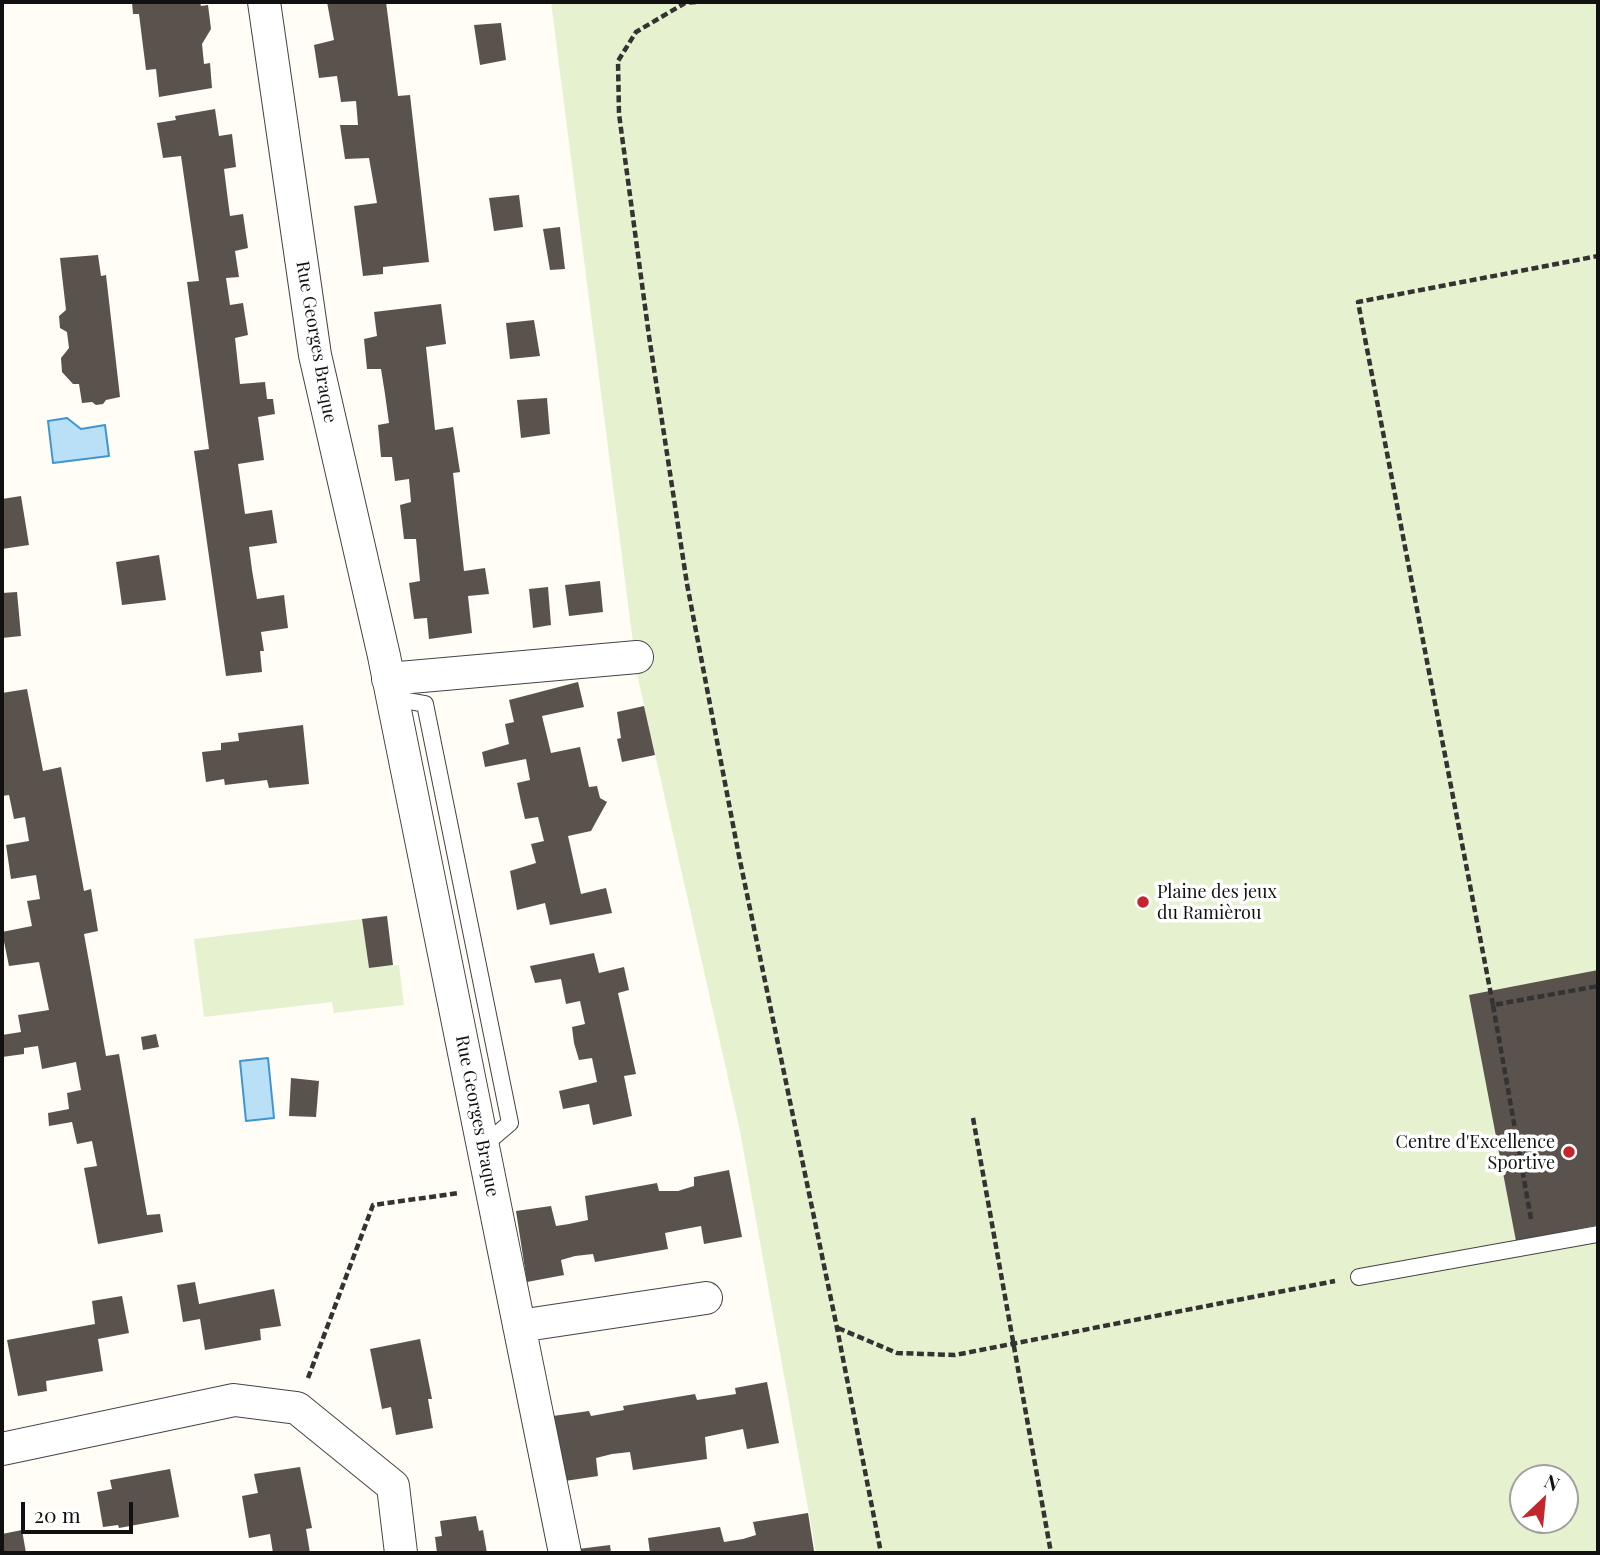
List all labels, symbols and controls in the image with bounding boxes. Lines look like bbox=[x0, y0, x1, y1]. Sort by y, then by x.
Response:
street label: Rue Georges Braque bbox=[291, 259, 341, 425]
place label: Plaine des jeux du Ramièrou bbox=[1157, 881, 1277, 924]
marker: Plaine des jeux du Ramièrou bbox=[1135, 894, 1151, 910]
street label: Rue Georges Braque bbox=[451, 1033, 503, 1199]
place label: Centre d'Excellence Sportive bbox=[1396, 1131, 1555, 1174]
marker: Centre d'Excellence Sportive bbox=[1561, 1144, 1577, 1160]
north arrow bbox=[1509, 1464, 1579, 1534]
text: N bbox=[1540, 1467, 1564, 1497]
scale bar bbox=[24, 1488, 136, 1532]
text: 20 m bbox=[34, 1500, 81, 1528]

